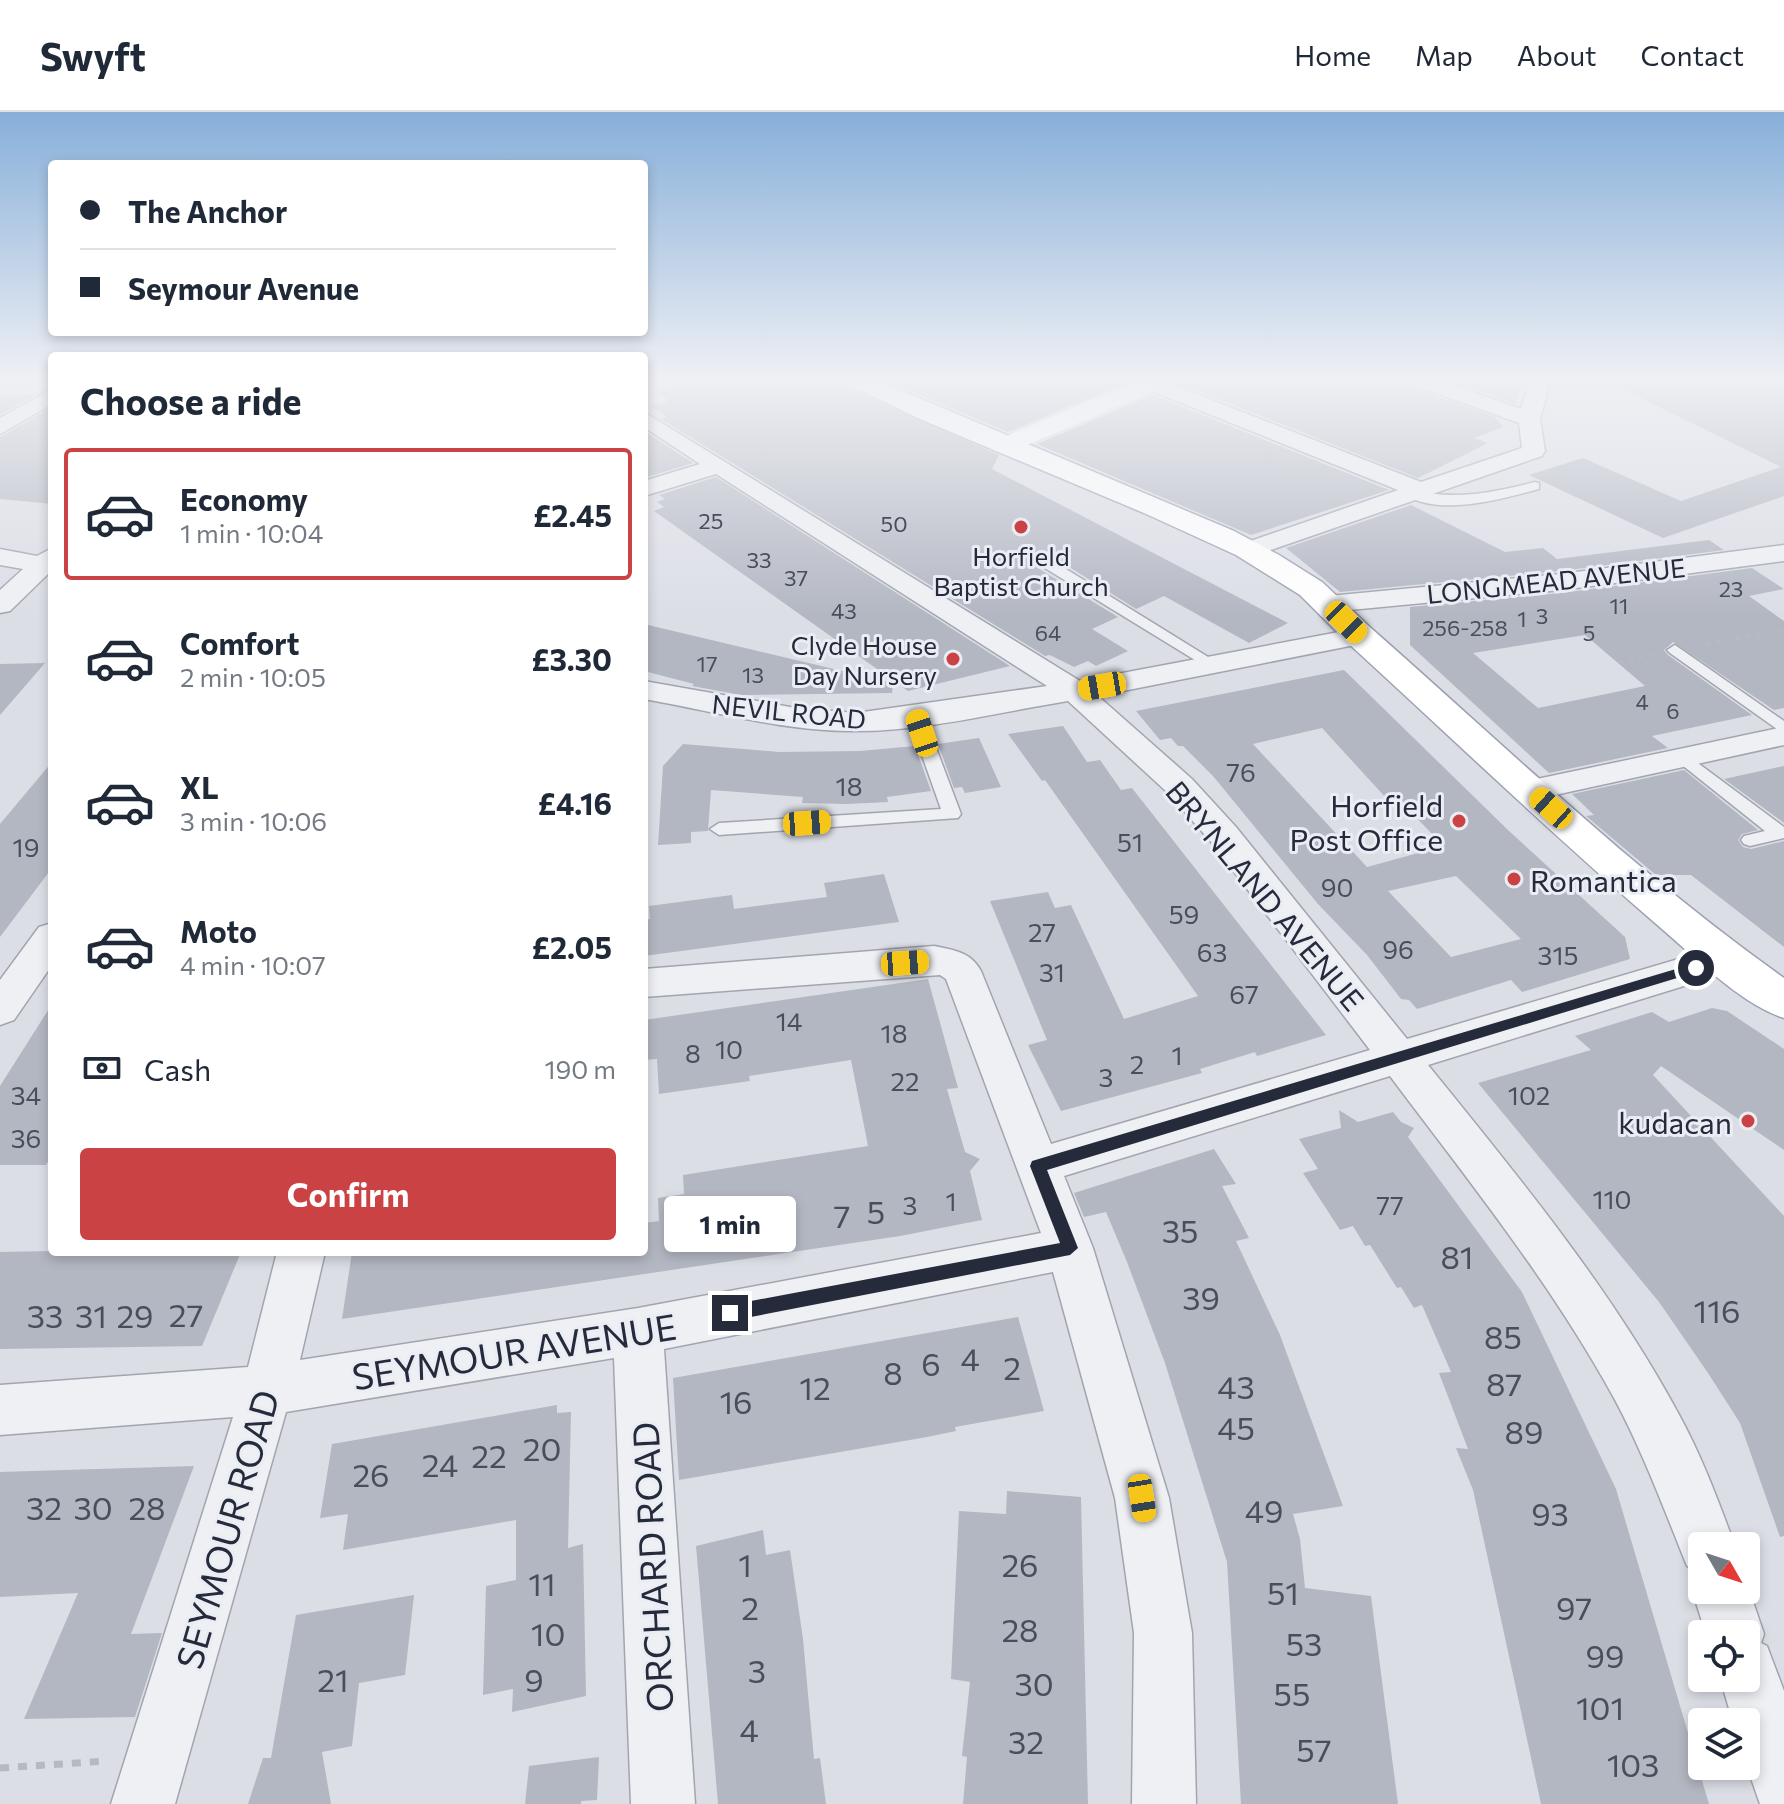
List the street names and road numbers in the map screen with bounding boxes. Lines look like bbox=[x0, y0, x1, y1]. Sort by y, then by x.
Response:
street label: LONGMEAD AVENUE bbox=[1425, 551, 1687, 609]
street label: NEVIL ROAD bbox=[711, 688, 867, 734]
street label: BRYNLAND AVENUE bbox=[1159, 773, 1373, 1017]
street label: SEYMOUR AVENUE bbox=[349, 1303, 679, 1397]
street label: SEYMOUR ROAD bbox=[165, 1385, 287, 1673]
street label: ORCHARD ROAD bbox=[621, 1421, 681, 1713]

